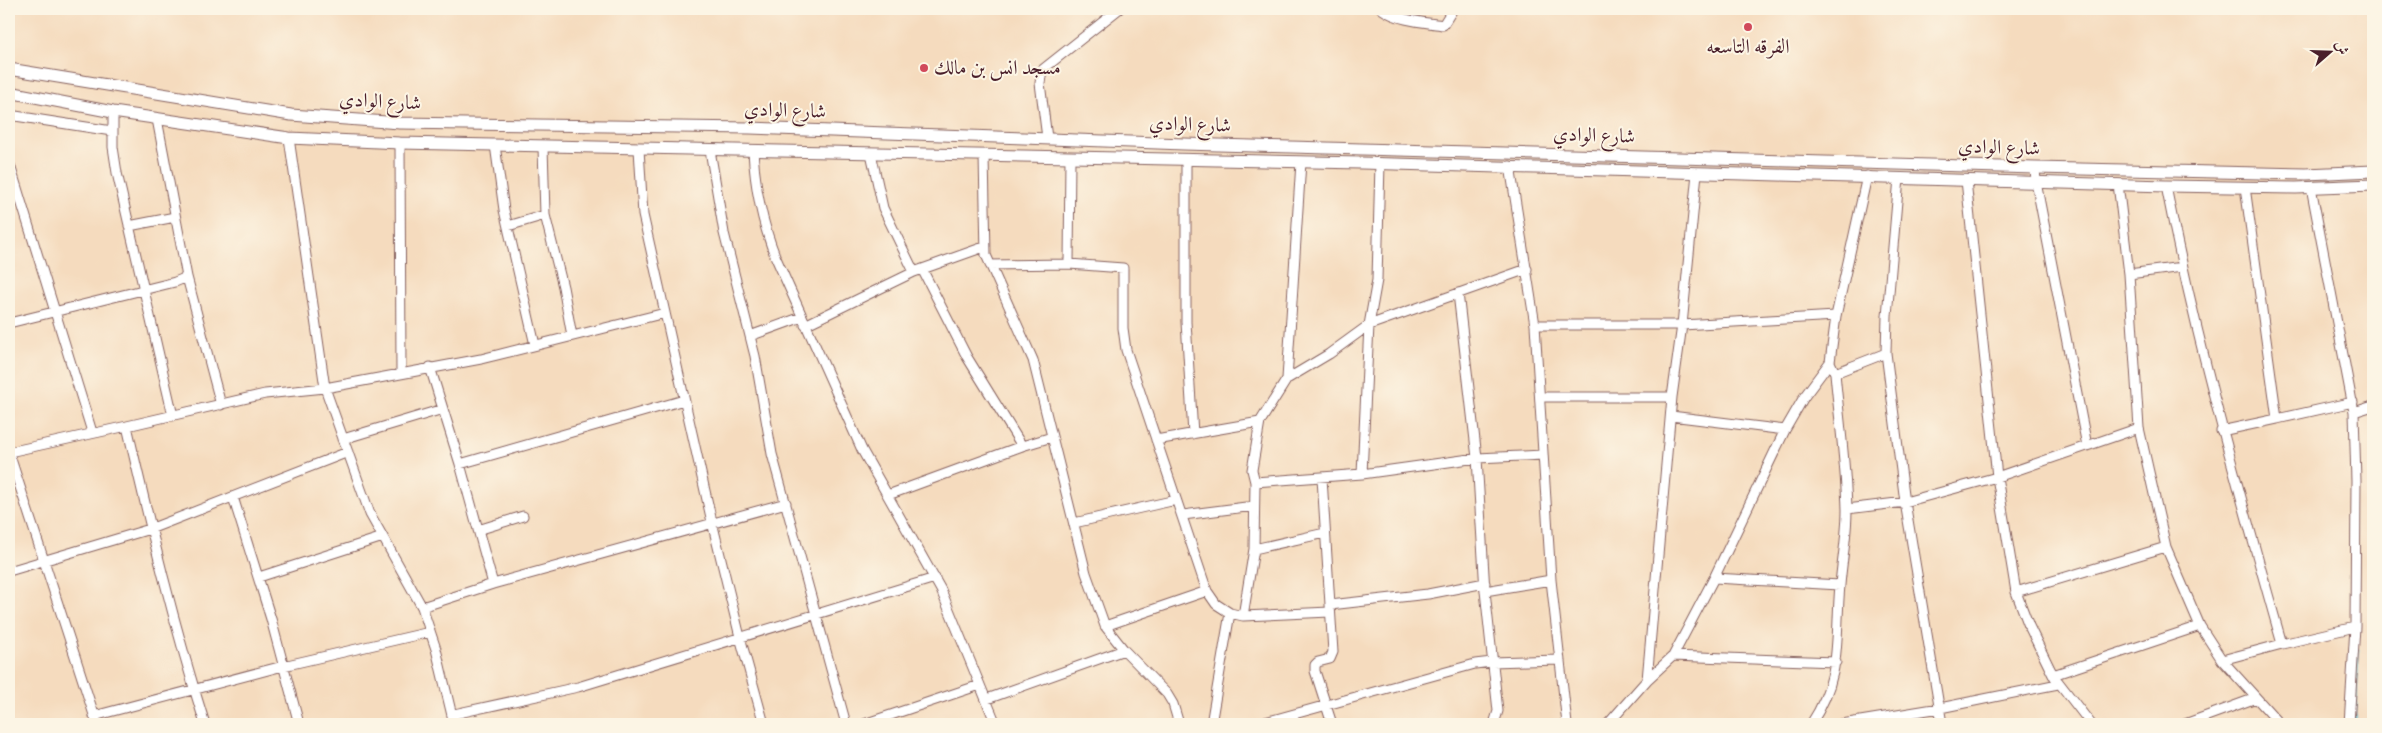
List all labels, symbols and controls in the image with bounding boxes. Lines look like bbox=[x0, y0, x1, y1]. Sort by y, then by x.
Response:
marker: الفرقه التاسعه bbox=[1742, 21, 1754, 33]
north arrow bbox=[2304, 28, 2354, 78]
place label: الفرقه التاسعه bbox=[1706, 35, 1790, 60]
text: ش bbox=[2330, 38, 2352, 58]
place label: مسجد انس بن مالك bbox=[934, 56, 1061, 81]
marker: مسجد انس بن مالك bbox=[918, 62, 930, 74]
street label: شارع الوادي bbox=[338, 87, 422, 121]
street label: شارع الوادي bbox=[743, 97, 827, 129]
street label: شارع الوادي bbox=[1148, 111, 1232, 143]
street label: شارع الوادي bbox=[1552, 122, 1636, 154]
street label: شارع الوادي bbox=[1957, 134, 2041, 166]

